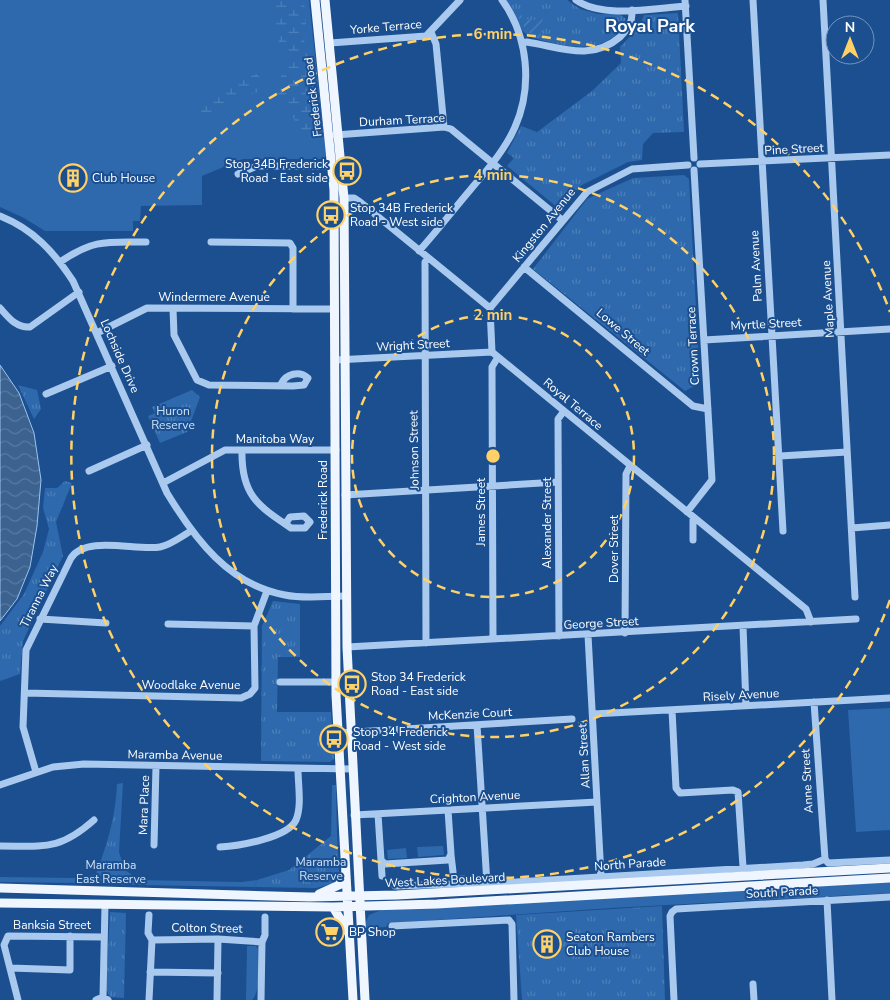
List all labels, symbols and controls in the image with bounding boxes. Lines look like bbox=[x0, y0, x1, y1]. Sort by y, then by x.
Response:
district label: Royal Park bbox=[605, 14, 695, 38]
north arrow bbox=[825, 15, 875, 65]
street label: Yorke Terrace bbox=[348, 16, 423, 38]
text: N bbox=[845, 18, 855, 37]
text: 6 min bbox=[474, 24, 512, 44]
street label: Frederick Road bbox=[300, 56, 326, 138]
street label: Durham Terrace bbox=[359, 110, 445, 130]
street label: Pine Street bbox=[764, 139, 825, 159]
place label: Stop 34B Frederick Road - East side bbox=[225, 156, 329, 186]
bus stop icon: Stop 34B Frederick Road - East side bbox=[332, 156, 362, 186]
building icon: Club House bbox=[58, 163, 88, 193]
text: 4 min bbox=[474, 165, 512, 185]
place label: Club House bbox=[92, 170, 155, 186]
street label: Kingston Avenue bbox=[509, 184, 579, 266]
bus stop icon: Stop 34B Frederick Road - West side bbox=[316, 200, 346, 230]
place label: Stop 34B Frederick Road - West side bbox=[350, 200, 454, 230]
street label: Palm Avenue bbox=[746, 230, 766, 302]
street label: Maple Avenue bbox=[818, 260, 838, 338]
street label: Windermere Avenue bbox=[158, 289, 270, 305]
text: 2 min bbox=[474, 305, 512, 325]
street label: Lowe Street bbox=[593, 305, 654, 360]
street label: Crown Terrace bbox=[683, 306, 703, 386]
street label: Myrtle Street bbox=[730, 314, 803, 334]
street label: Lochside Drive bbox=[97, 317, 143, 395]
street label: Wright Street bbox=[376, 335, 451, 355]
street label: Royal Terrace bbox=[540, 374, 606, 434]
park label: Huron Reserve bbox=[151, 403, 195, 433]
street label: Johnson Street bbox=[405, 409, 423, 491]
street label: Manitoba Way bbox=[236, 431, 315, 447]
centre of rings bbox=[484, 447, 502, 465]
street label: Frederick Road bbox=[315, 460, 331, 540]
street label: Alexander Street bbox=[539, 476, 555, 569]
street label: James Street bbox=[473, 477, 489, 547]
street label: Dover Street bbox=[606, 514, 622, 583]
street label: Tiranna Way bbox=[16, 561, 62, 630]
street label: George Street bbox=[563, 613, 640, 633]
bus stop icon: Stop 34 Frederick Road - East side bbox=[337, 669, 367, 699]
place label: Stop 34 Frederick Road - East side bbox=[371, 669, 467, 699]
street label: Woodlake Avenue bbox=[142, 677, 240, 693]
street label: Risely Avenue bbox=[702, 685, 780, 705]
street label: McKenzie Court bbox=[428, 704, 513, 724]
street label: Allan Street bbox=[574, 722, 594, 789]
bus stop icon: Stop 34 Frederick Road - West side bbox=[319, 724, 349, 754]
place label: Stop 34 Frederick Road - West side bbox=[353, 724, 449, 754]
street label: Maramba Avenue bbox=[127, 746, 223, 764]
street label: Anne Street bbox=[797, 748, 817, 814]
street label: Mara Place bbox=[135, 775, 153, 835]
street label: Crighton Avenue bbox=[429, 787, 521, 807]
park label: Maramba Reserve bbox=[296, 854, 346, 884]
street label: North Parade bbox=[594, 854, 666, 874]
park label: Maramba East Reserve bbox=[76, 857, 146, 887]
street label: West Lakes Boulevard bbox=[384, 869, 506, 891]
street label: South Parade bbox=[745, 882, 819, 902]
street label: Banksia Street bbox=[13, 917, 92, 933]
supermarket icon: BP Shop bbox=[315, 917, 345, 947]
street label: Colton Street bbox=[171, 919, 244, 937]
place label: BP Shop bbox=[349, 924, 396, 940]
building icon: Seaton Rambers Club House bbox=[532, 929, 562, 959]
place label: Seaton Rambers Club House bbox=[566, 929, 655, 959]

